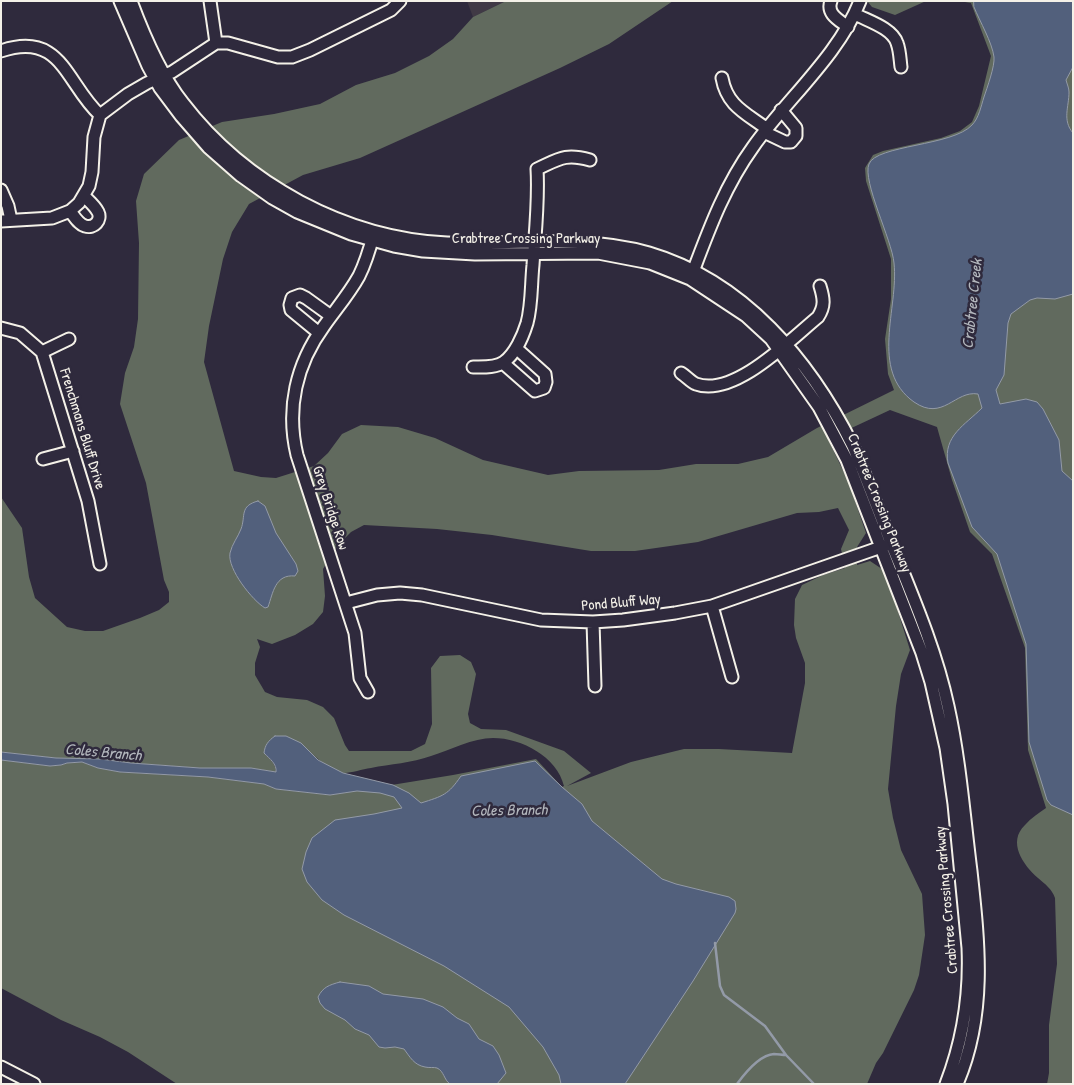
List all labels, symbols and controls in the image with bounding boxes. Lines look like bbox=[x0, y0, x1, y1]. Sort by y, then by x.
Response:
street label: Crabtree Crossing Parkway bbox=[452, 230, 600, 248]
water label: Crabtree Creek bbox=[959, 258, 987, 350]
street label: Frenchmans Bluff Drive bbox=[55, 366, 109, 492]
street label: Crabtree Crossing Parkway bbox=[843, 431, 915, 575]
street label: Grey Bridge Row bbox=[308, 464, 352, 552]
street label: Pond Bluff Way bbox=[581, 591, 661, 615]
water label: Coles Branch bbox=[64, 740, 142, 766]
water label: Coles Branch bbox=[471, 801, 547, 821]
street label: Crabtree Crossing Parkway bbox=[932, 825, 962, 975]

